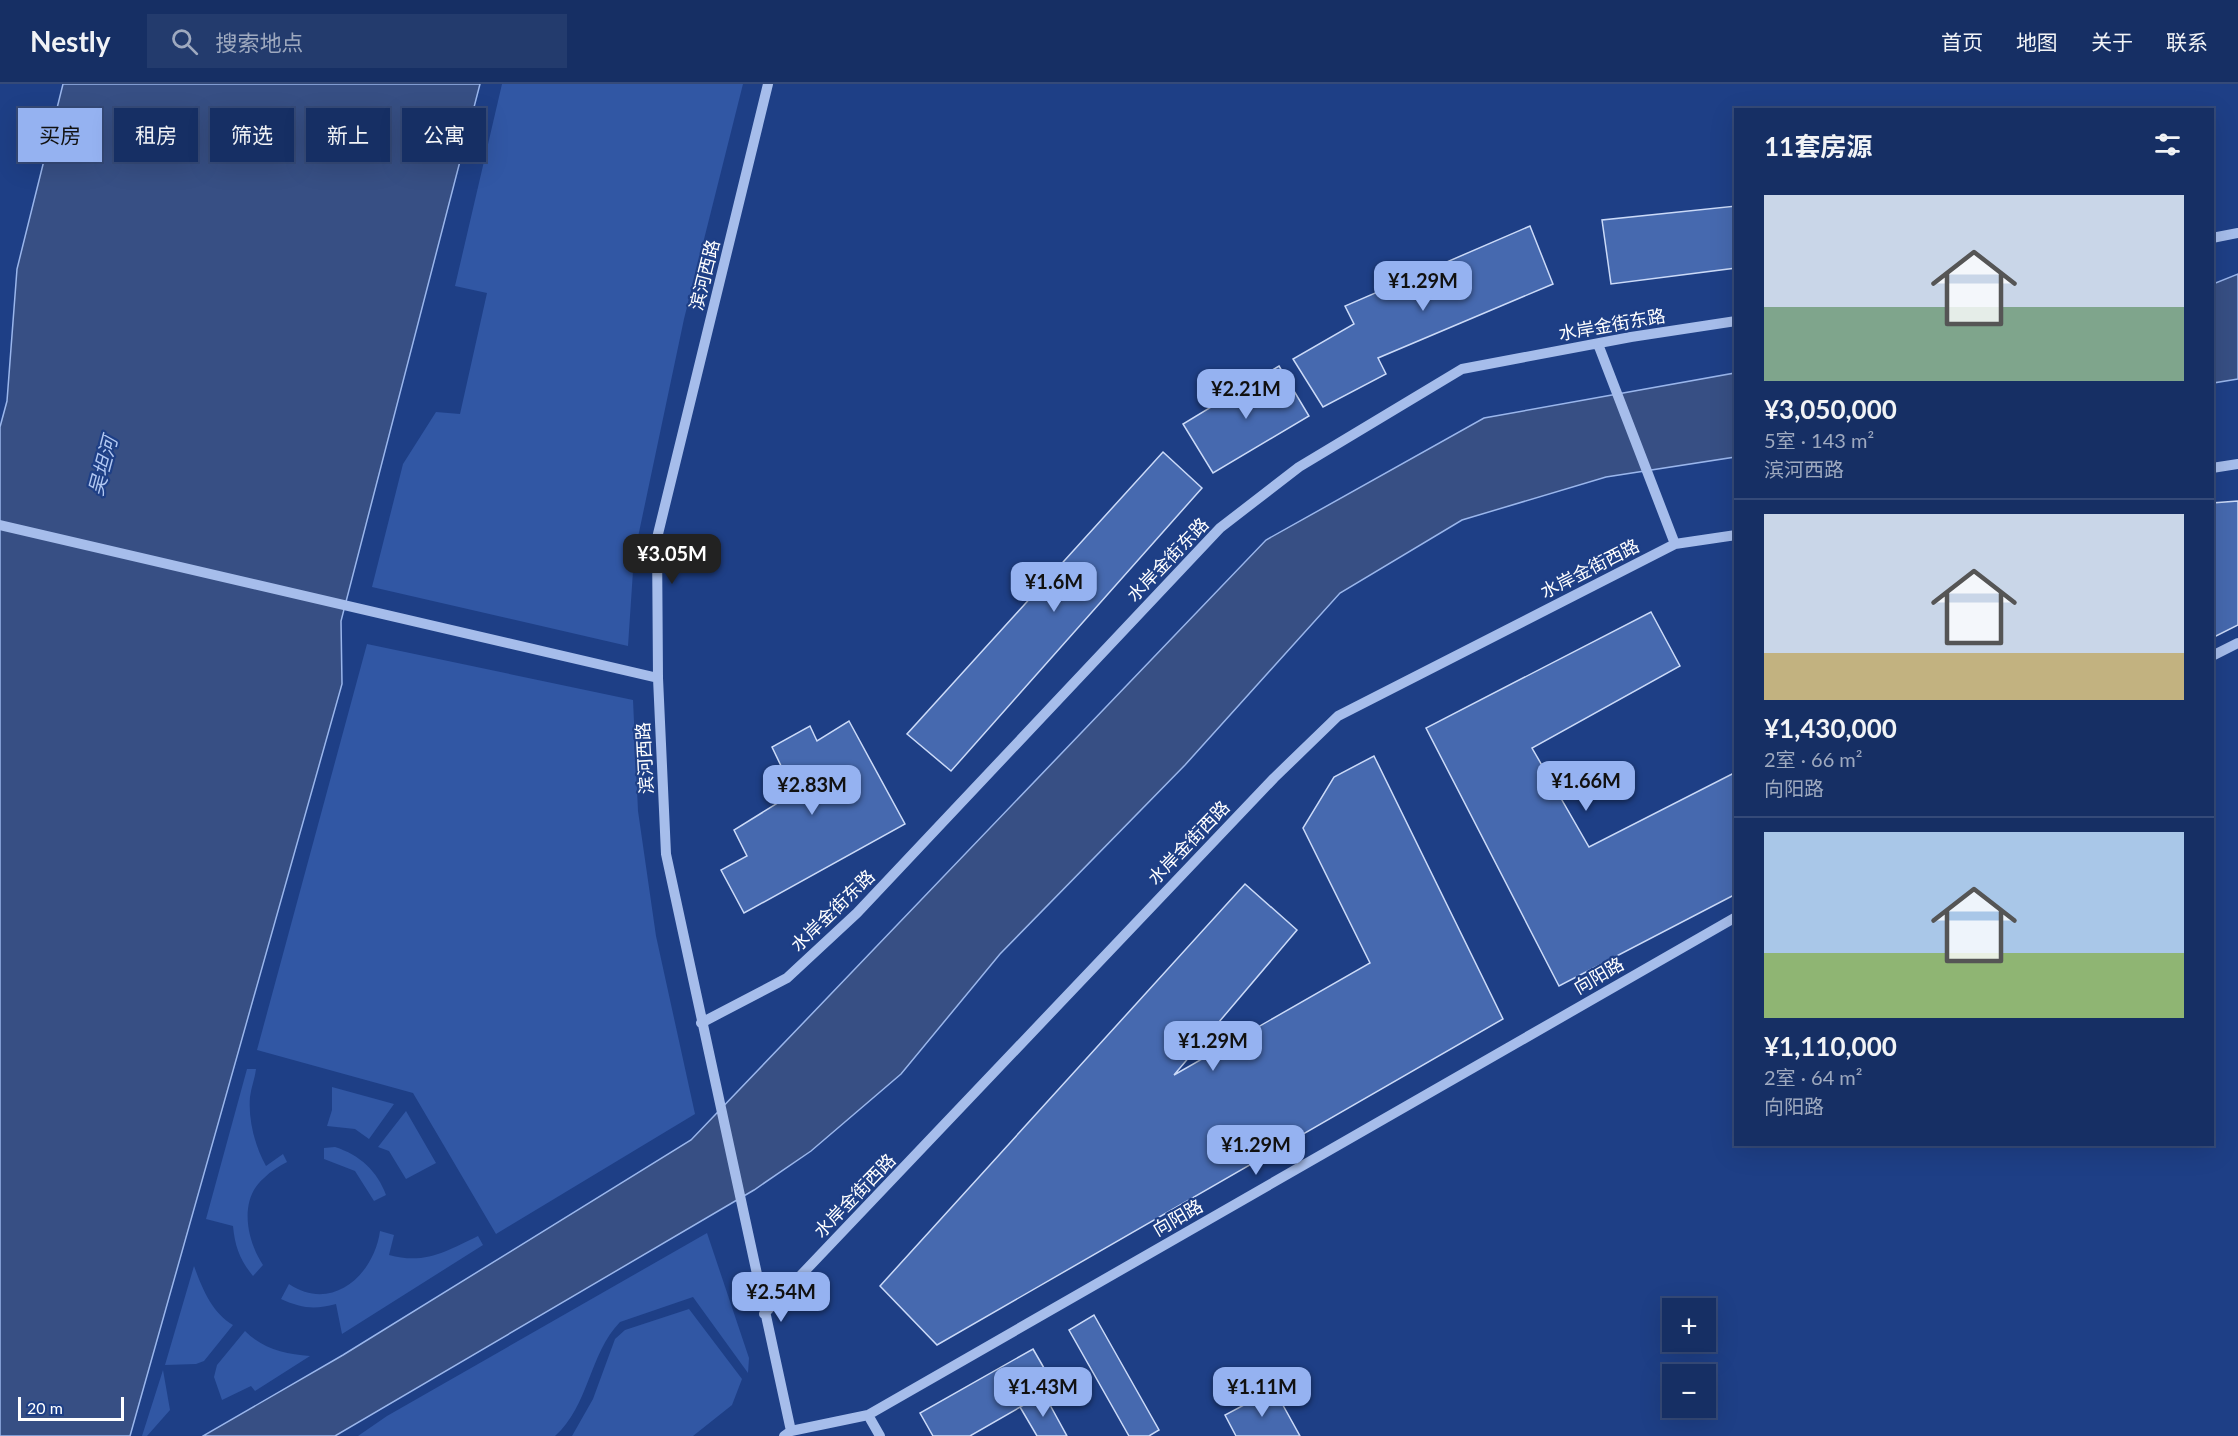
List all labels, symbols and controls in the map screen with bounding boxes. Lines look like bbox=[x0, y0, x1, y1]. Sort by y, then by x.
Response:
search box bbox=[147, 14, 567, 68]
text: Nestly bbox=[30, 24, 111, 58]
icon: search bbox=[168, 25, 201, 58]
text: 搜索地点 bbox=[216, 29, 304, 56]
text: 首页 bbox=[1941, 29, 1983, 54]
text: 地图 bbox=[2016, 29, 2058, 54]
text: 关于 bbox=[2091, 29, 2133, 54]
text: 联系 bbox=[2166, 29, 2208, 54]
chip: 买房 bbox=[18, 108, 102, 162]
chip: 租房 bbox=[114, 108, 198, 162]
chip: 筛选 bbox=[210, 108, 294, 162]
chip: 新上 bbox=[306, 108, 390, 162]
chip: 公寓 bbox=[402, 108, 486, 162]
icon: filters bbox=[2151, 128, 2184, 161]
text: 11套房源 bbox=[1764, 130, 1872, 162]
icon: home bbox=[1920, 234, 2028, 342]
street label: 滨河西路 bbox=[685, 237, 723, 312]
pin: ¥1.29M bbox=[1374, 261, 1472, 312]
text: ¥1.29M bbox=[1388, 268, 1458, 292]
street label: 水岸金街东路 bbox=[1557, 304, 1667, 344]
pin: ¥2.21M bbox=[1197, 369, 1295, 420]
text: ¥2.21M bbox=[1211, 376, 1281, 400]
text: ¥3,050,000 bbox=[1764, 393, 1897, 425]
text: 5室 · 143 m² bbox=[1764, 428, 1874, 452]
water label: 吴坦河 bbox=[83, 430, 122, 498]
text: 滨河西路 bbox=[1764, 457, 1844, 481]
street label: 水岸金街东路 bbox=[1122, 513, 1213, 606]
pin: ¥3.05M bbox=[623, 534, 721, 585]
street label: 水岸金街西路 bbox=[1536, 534, 1643, 602]
text: ¥3.05M bbox=[637, 541, 707, 565]
icon: home bbox=[1920, 553, 2028, 661]
pin: ¥1.6M bbox=[1012, 562, 1096, 613]
text: ¥1.6M bbox=[1025, 569, 1083, 593]
text: ¥1,430,000 bbox=[1764, 712, 1897, 744]
street label: 滨河西路 bbox=[631, 722, 657, 795]
text: 2室 · 66 m² bbox=[1764, 747, 1863, 771]
pin: ¥1.66M bbox=[1537, 761, 1635, 812]
pin: ¥2.83M bbox=[763, 765, 861, 816]
text: ¥1.66M bbox=[1551, 768, 1621, 792]
text: ¥2.83M bbox=[777, 772, 847, 796]
text: 向阳路 bbox=[1764, 776, 1824, 800]
street label: 水岸金街西路 bbox=[1143, 796, 1234, 889]
street label: 水岸金街东路 bbox=[786, 865, 879, 956]
icon: home bbox=[1920, 871, 2028, 979]
street label: 向阳路 bbox=[1570, 952, 1627, 998]
pin: ¥1.29M bbox=[1164, 1021, 1262, 1072]
text: ¥1.29M bbox=[1178, 1028, 1248, 1052]
text: ¥1,110,000 bbox=[1764, 1030, 1897, 1062]
text: 2室 · 64 m² bbox=[1764, 1065, 1863, 1089]
text: 向阳路 bbox=[1764, 1094, 1824, 1118]
pin: ¥1.29M bbox=[1207, 1125, 1305, 1176]
text: ¥1.29M bbox=[1221, 1132, 1291, 1156]
street label: 水岸金街西路 bbox=[809, 1149, 900, 1242]
street label: 向阳路 bbox=[1149, 1194, 1206, 1240]
pin: ¥2.54M bbox=[732, 1272, 830, 1323]
text: ¥2.54M bbox=[746, 1279, 816, 1303]
map controls bbox=[1662, 1298, 1716, 1418]
button: + bbox=[1662, 1298, 1716, 1352]
button: − bbox=[1662, 1364, 1716, 1418]
pin: ¥1.43M bbox=[994, 1367, 1092, 1418]
pin: ¥1.11M bbox=[1213, 1367, 1311, 1418]
text: ¥1.43M bbox=[1008, 1374, 1078, 1398]
text: ¥1.11M bbox=[1227, 1374, 1297, 1398]
scale bar bbox=[18, 1394, 124, 1422]
text: 20 m bbox=[27, 1398, 63, 1417]

